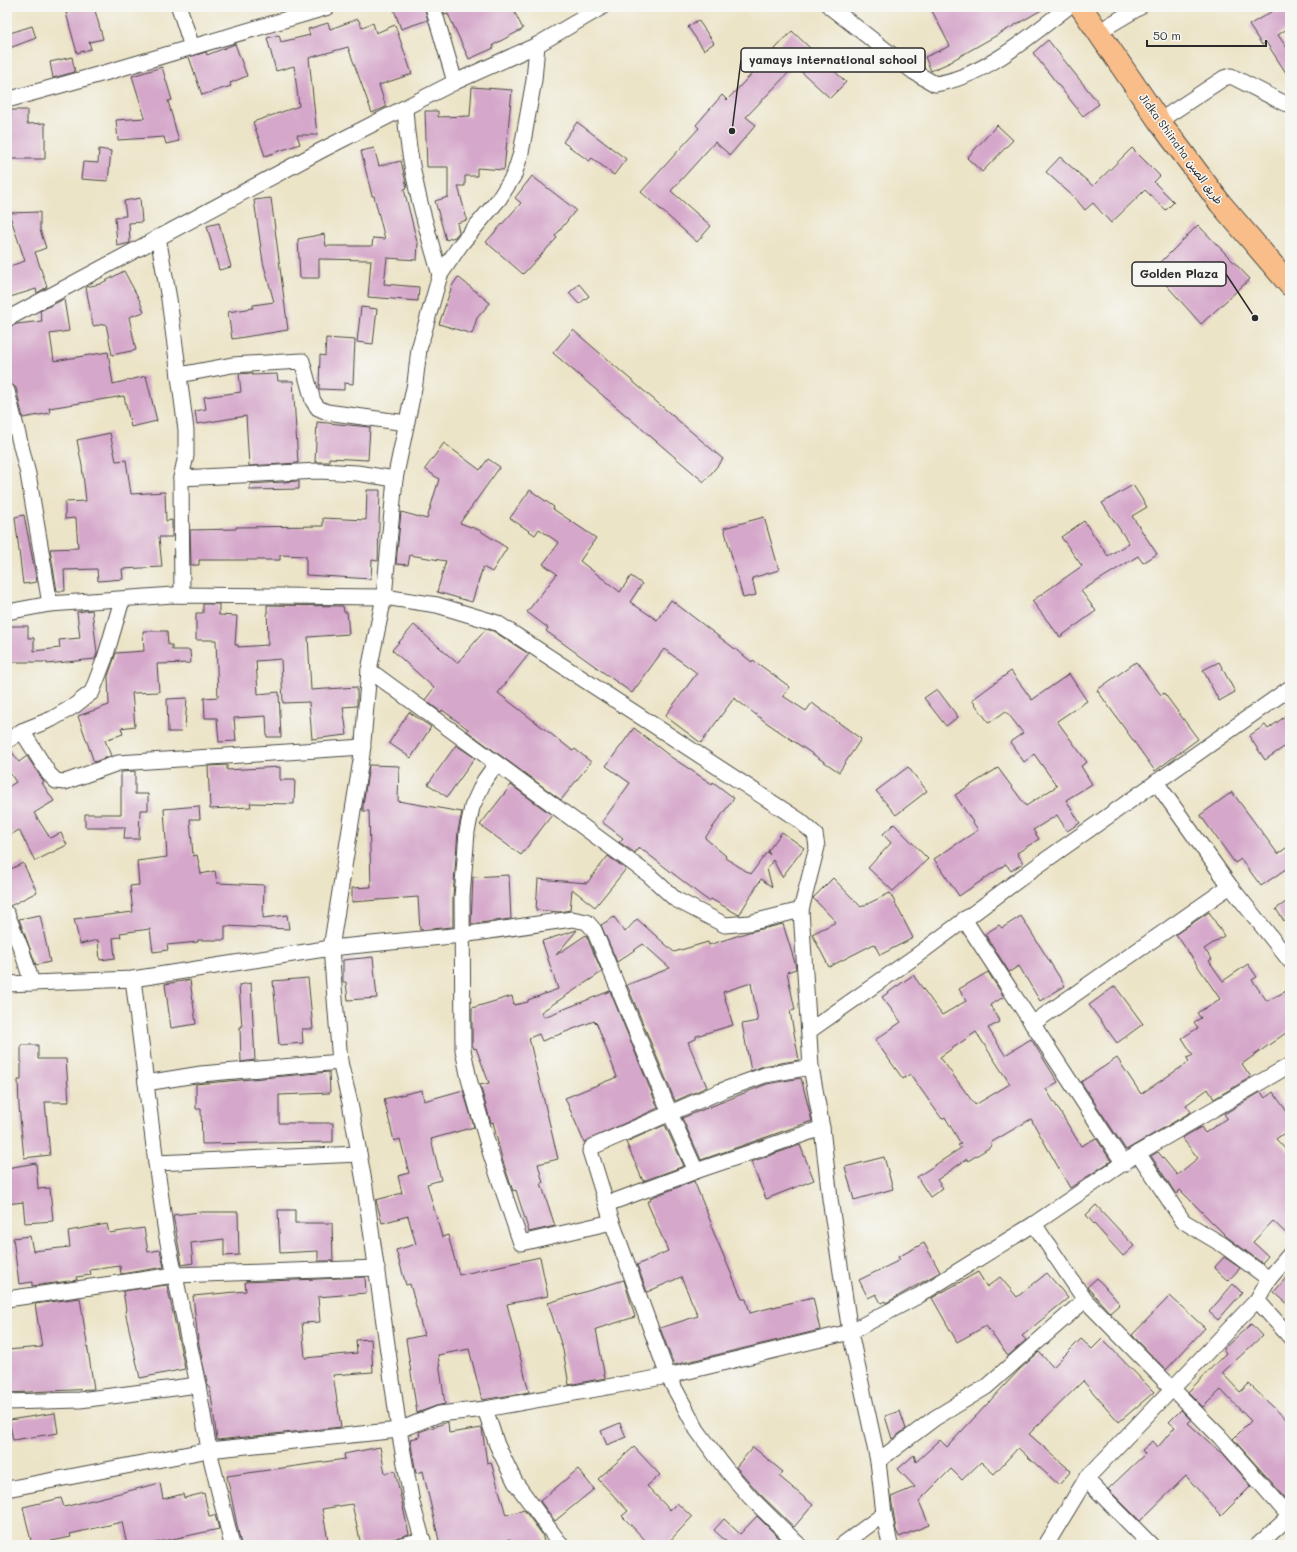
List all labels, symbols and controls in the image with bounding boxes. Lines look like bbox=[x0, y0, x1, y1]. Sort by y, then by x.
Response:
scale bar bbox=[1147, 22, 1266, 48]
text: 50 m bbox=[1153, 27, 1181, 43]
callout: yamays international school bbox=[741, 48, 925, 72]
text: yamays international school bbox=[749, 51, 917, 67]
street label: Jidka Shiinaha طريق الصين bbox=[1136, 90, 1227, 207]
callout: Golden Plaza bbox=[1132, 262, 1226, 286]
text: Golden Plaza bbox=[1140, 265, 1218, 281]

